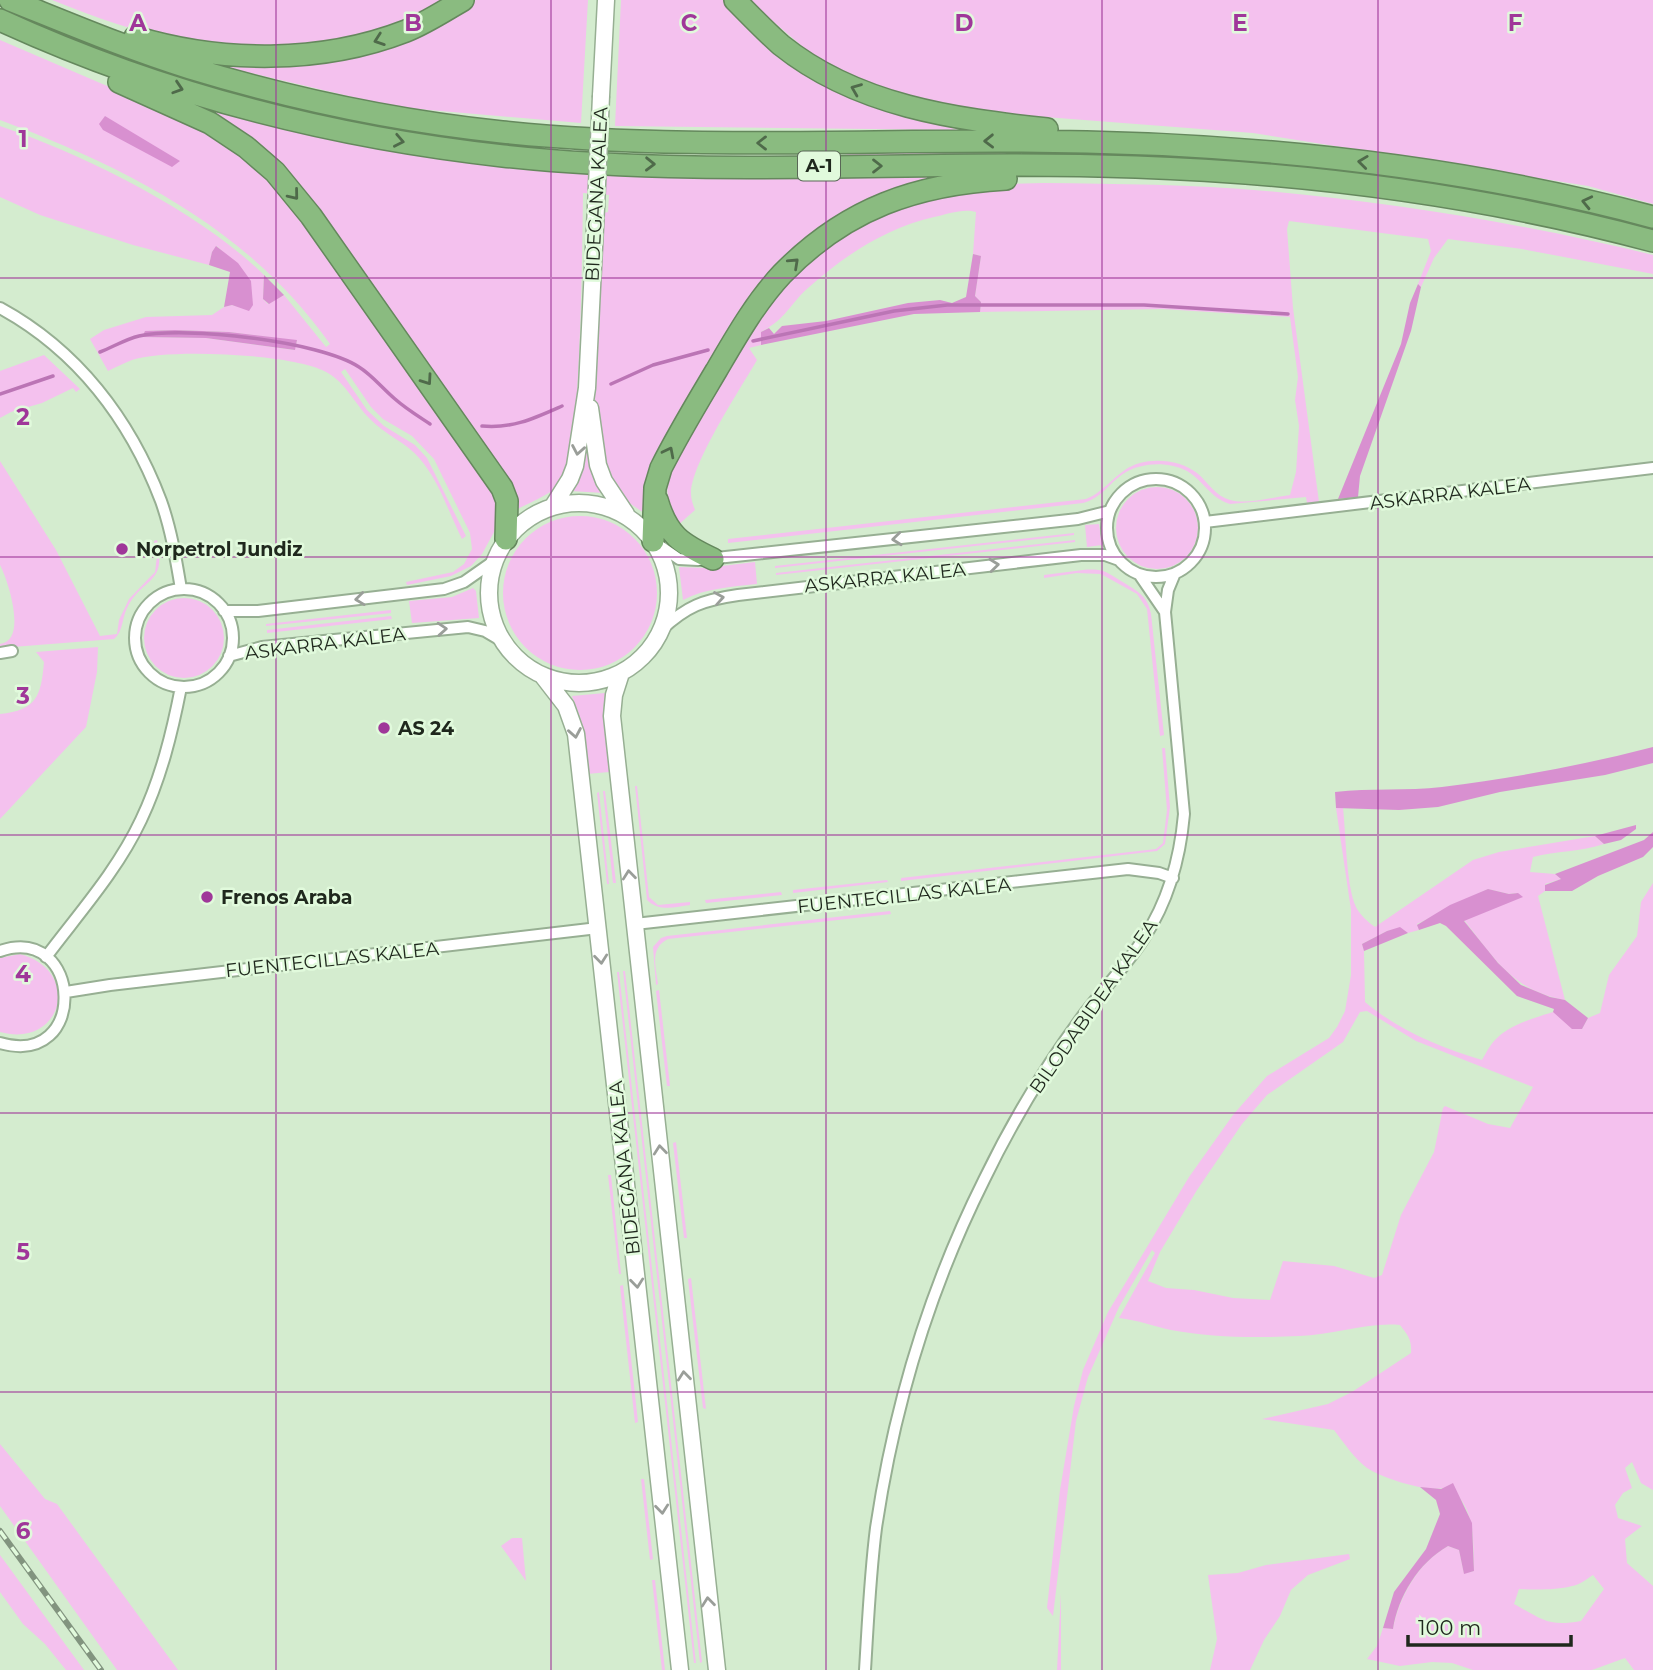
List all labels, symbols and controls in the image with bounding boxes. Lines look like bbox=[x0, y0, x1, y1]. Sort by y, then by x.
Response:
text: A bbox=[128, 9, 147, 37]
text: B bbox=[404, 9, 422, 37]
text: C bbox=[681, 9, 698, 37]
text: D bbox=[955, 9, 974, 37]
text: E bbox=[1232, 9, 1248, 37]
text: F bbox=[1508, 9, 1523, 37]
one-way arrow bbox=[374, 32, 386, 46]
one-way arrow bbox=[172, 80, 184, 95]
one-way arrow bbox=[851, 83, 863, 97]
street label: BIDEGANA KALEA bbox=[580, 106, 613, 282]
text: 1 bbox=[18, 125, 28, 153]
one-way arrow bbox=[393, 133, 405, 148]
one-way arrow bbox=[983, 133, 994, 149]
one-way arrow bbox=[756, 135, 766, 151]
road number: A-1 bbox=[798, 152, 840, 181]
one-way arrow bbox=[1357, 154, 1368, 169]
one-way arrow bbox=[645, 157, 656, 172]
one-way arrow bbox=[873, 158, 883, 174]
one-way arrow bbox=[286, 188, 299, 200]
one-way arrow bbox=[1581, 195, 1593, 210]
one-way arrow bbox=[786, 259, 799, 271]
one-way arrow bbox=[419, 372, 431, 385]
text: 2 bbox=[16, 403, 30, 431]
one-way arrow bbox=[571, 444, 586, 456]
one-way arrow bbox=[660, 447, 674, 459]
street label: ASKARRA KALEA bbox=[1368, 472, 1532, 515]
one-way arrow bbox=[891, 531, 903, 546]
place label: Norpetrol Jundiz bbox=[136, 538, 303, 561]
marker: Norpetrol Jundiz bbox=[114, 541, 130, 557]
street label: ASKARRA KALEA bbox=[803, 558, 967, 597]
one-way arrow bbox=[989, 558, 1000, 573]
one-way arrow bbox=[355, 591, 366, 606]
one-way arrow bbox=[714, 591, 725, 606]
street label: ASKARRA KALEA bbox=[243, 622, 407, 665]
one-way arrow bbox=[437, 622, 448, 637]
text: 3 bbox=[15, 682, 30, 710]
place label: AS 24 bbox=[397, 717, 454, 740]
marker: AS 24 bbox=[376, 720, 392, 736]
one-way arrow bbox=[567, 727, 582, 739]
one-way arrow bbox=[622, 869, 637, 881]
street label: FUENTECILLAS KALEA bbox=[796, 873, 1012, 918]
place label: Frenos Araba bbox=[221, 886, 352, 909]
marker: Frenos Araba bbox=[199, 889, 215, 905]
street label: BILODABIDEA KALEA bbox=[1025, 914, 1162, 1098]
street label: FUENTECILLAS KALEA bbox=[224, 937, 440, 982]
one-way arrow bbox=[593, 954, 608, 965]
text: 4 bbox=[15, 960, 31, 988]
street label: BIDEGANA KALEA bbox=[604, 1079, 645, 1256]
one-way arrow bbox=[652, 1144, 667, 1156]
text: 5 bbox=[16, 1238, 30, 1266]
one-way arrow bbox=[629, 1278, 644, 1289]
one-way arrow bbox=[677, 1370, 692, 1381]
one-way arrow bbox=[655, 1503, 670, 1515]
text: 6 bbox=[16, 1517, 31, 1545]
one-way arrow bbox=[701, 1596, 716, 1608]
scale bar bbox=[1408, 1604, 1571, 1648]
text: 100 m bbox=[1418, 1615, 1481, 1640]

